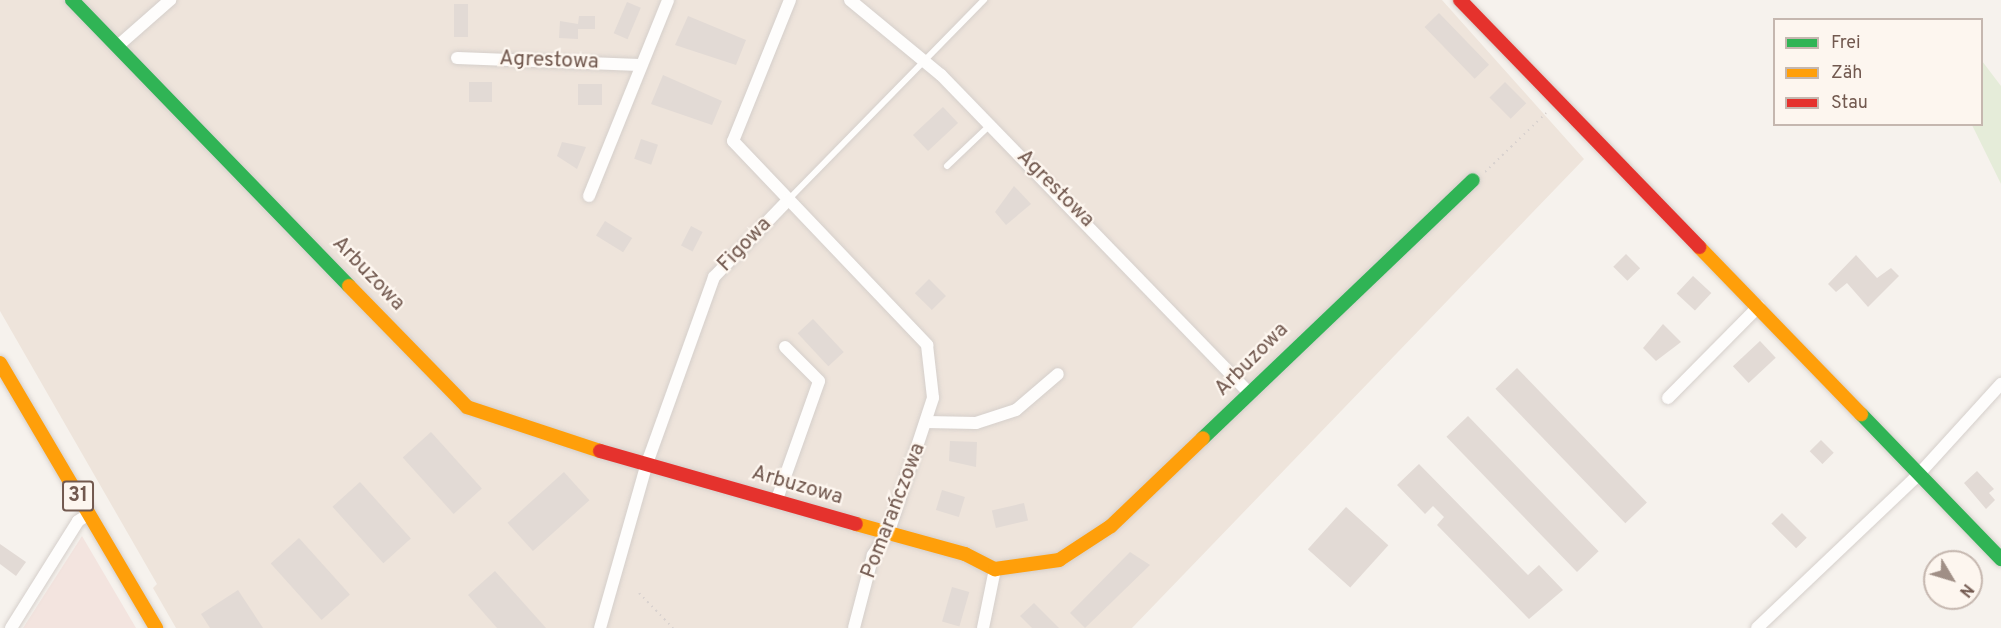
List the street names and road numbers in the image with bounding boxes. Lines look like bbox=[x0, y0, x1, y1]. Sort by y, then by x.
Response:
street label: Agrestowa bbox=[499, 47, 599, 75]
street label: Agrestowa bbox=[1011, 145, 1099, 233]
street label: Figowa bbox=[713, 212, 777, 278]
street label: Arbuzowa bbox=[326, 232, 410, 316]
street label: Arbuzowa bbox=[1210, 318, 1294, 402]
street label: Pomarańczowa bbox=[857, 440, 931, 582]
street label: Arbuzowa bbox=[748, 461, 846, 511]
road number: 31 bbox=[62, 479, 94, 513]

